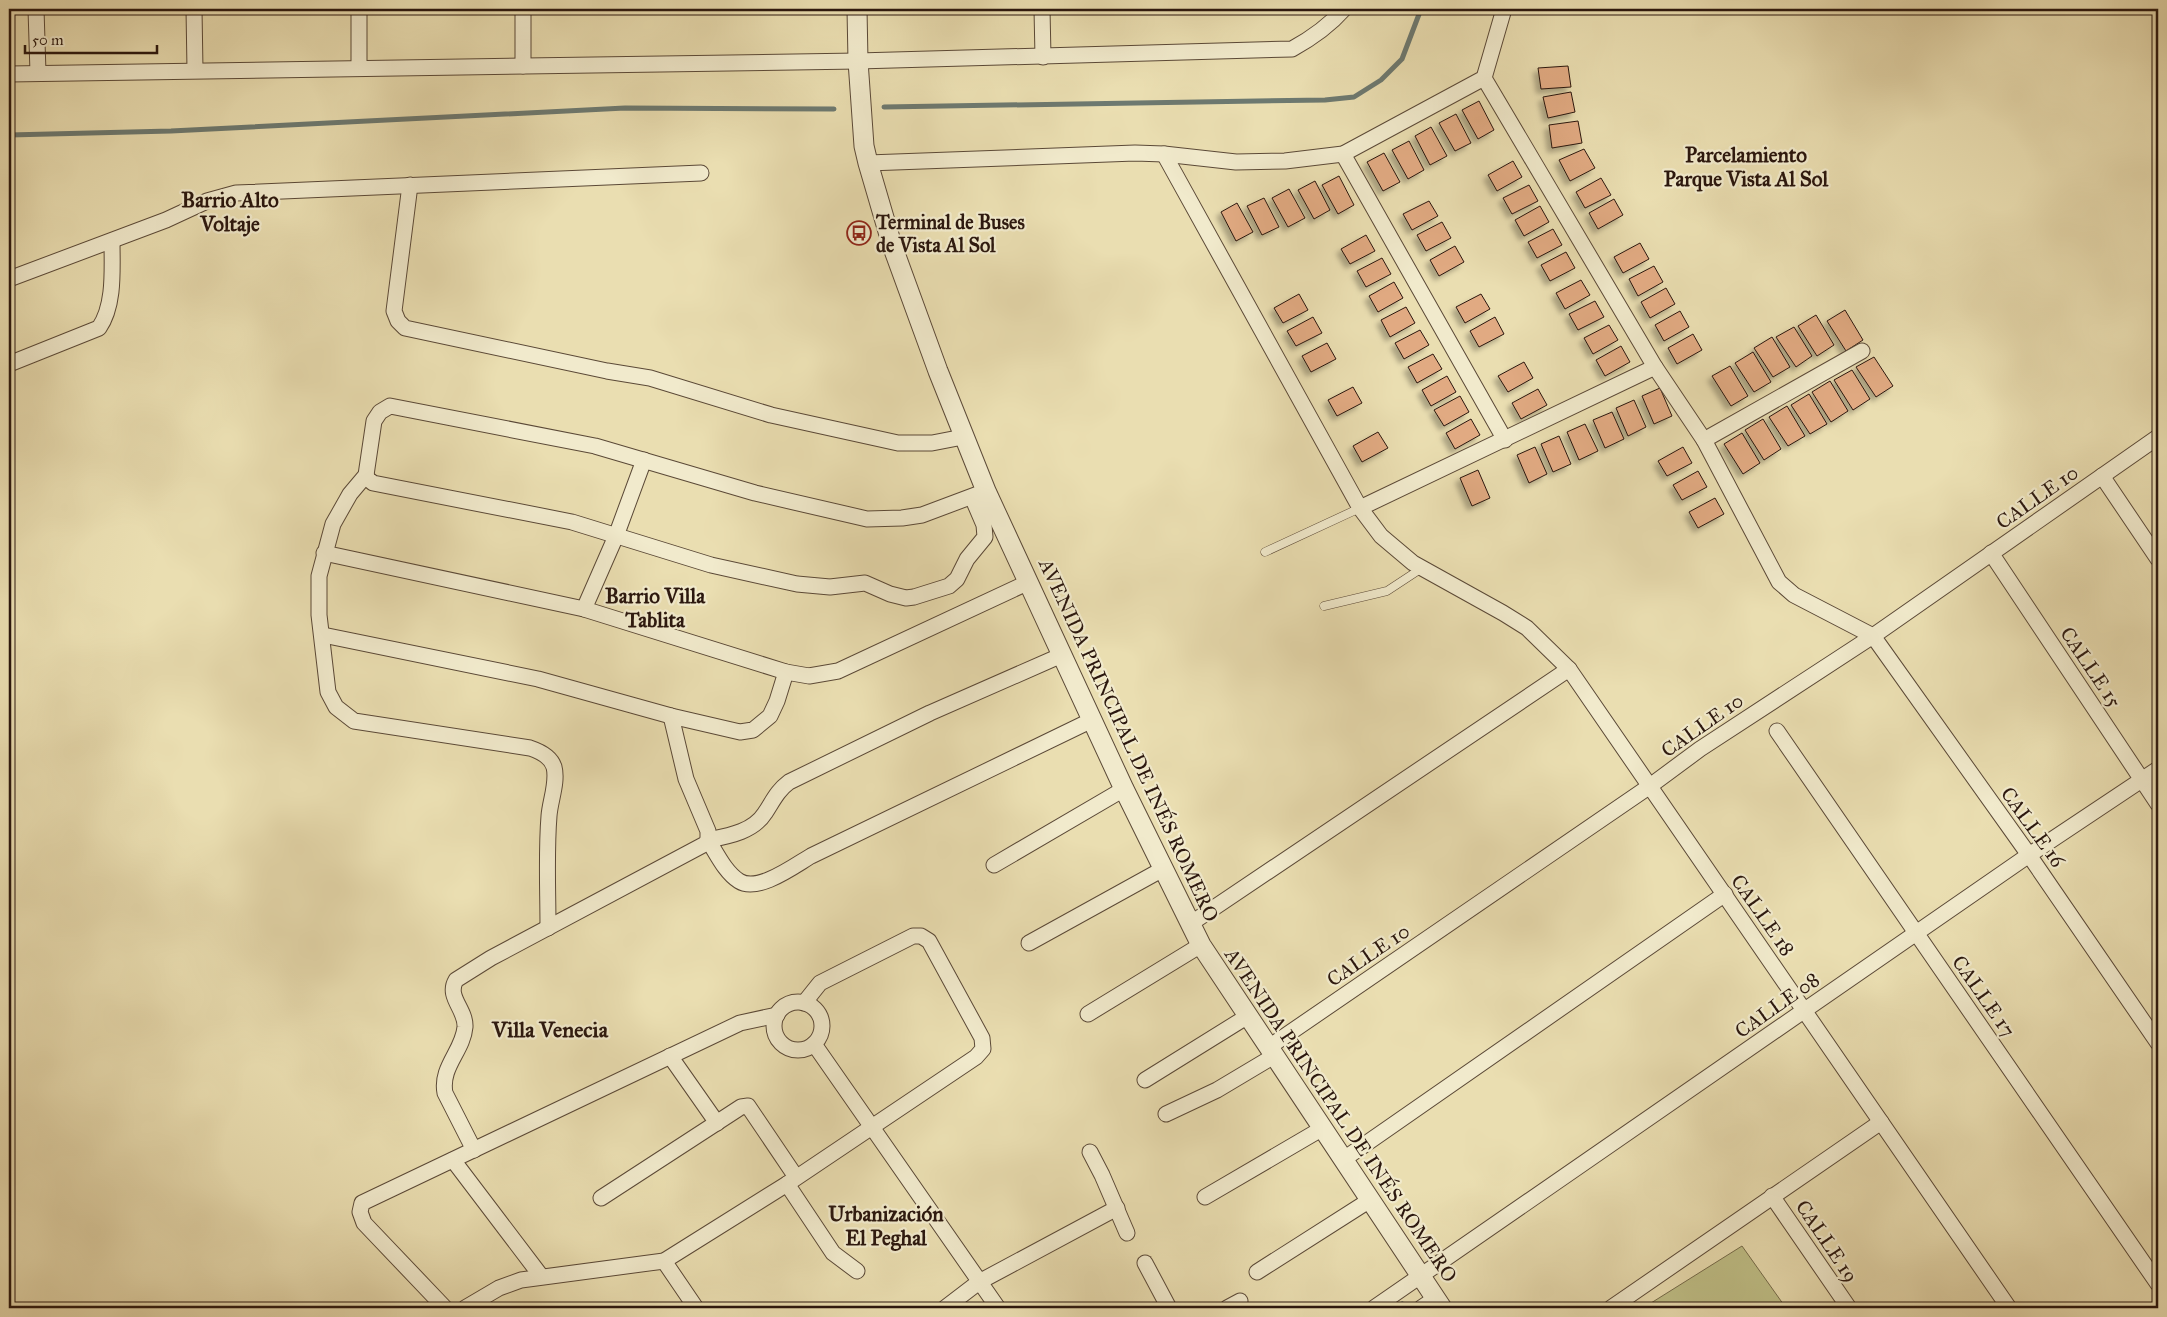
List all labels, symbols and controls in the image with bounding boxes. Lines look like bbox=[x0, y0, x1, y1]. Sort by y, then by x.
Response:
scale bar bbox=[25, 22, 158, 54]
text: 50 m bbox=[32, 31, 64, 49]
district label: Parcelamiento Parque Vista Al Sol bbox=[1664, 142, 1830, 192]
district label: Barrio Alto Voltaje bbox=[181, 187, 279, 237]
place label: Terminal de Buses de Vista Al Sol bbox=[875, 210, 1025, 257]
bus stop icon: Terminal de Buses de Vista Al Sol bbox=[846, 220, 872, 246]
street label: CALLE 10 bbox=[1991, 460, 2083, 534]
street label: AVENIDA PRINCIPAL DE INÉS ROMERO bbox=[1034, 553, 1226, 925]
district label: Barrio Villa Tablita bbox=[605, 583, 706, 633]
street label: CALLE 15 bbox=[2055, 622, 2127, 712]
street label: CALLE 10 bbox=[1656, 688, 1748, 762]
street label: CALLE 16 bbox=[1996, 782, 2071, 872]
street label: CALLE 18 bbox=[1726, 870, 1800, 960]
street label: CALLE 10 bbox=[1322, 919, 1414, 991]
street label: AVENIDA PRINCIPAL DE INÉS ROMERO bbox=[1219, 941, 1464, 1287]
street label: CALLE 17 bbox=[1947, 951, 2021, 1041]
street label: CALLE 08 bbox=[1730, 967, 1824, 1043]
district label: Villa Venecia bbox=[491, 1016, 609, 1043]
street label: CALLE 19 bbox=[1791, 1195, 1863, 1287]
district label: Urbanización El Peghal bbox=[828, 1201, 944, 1251]

